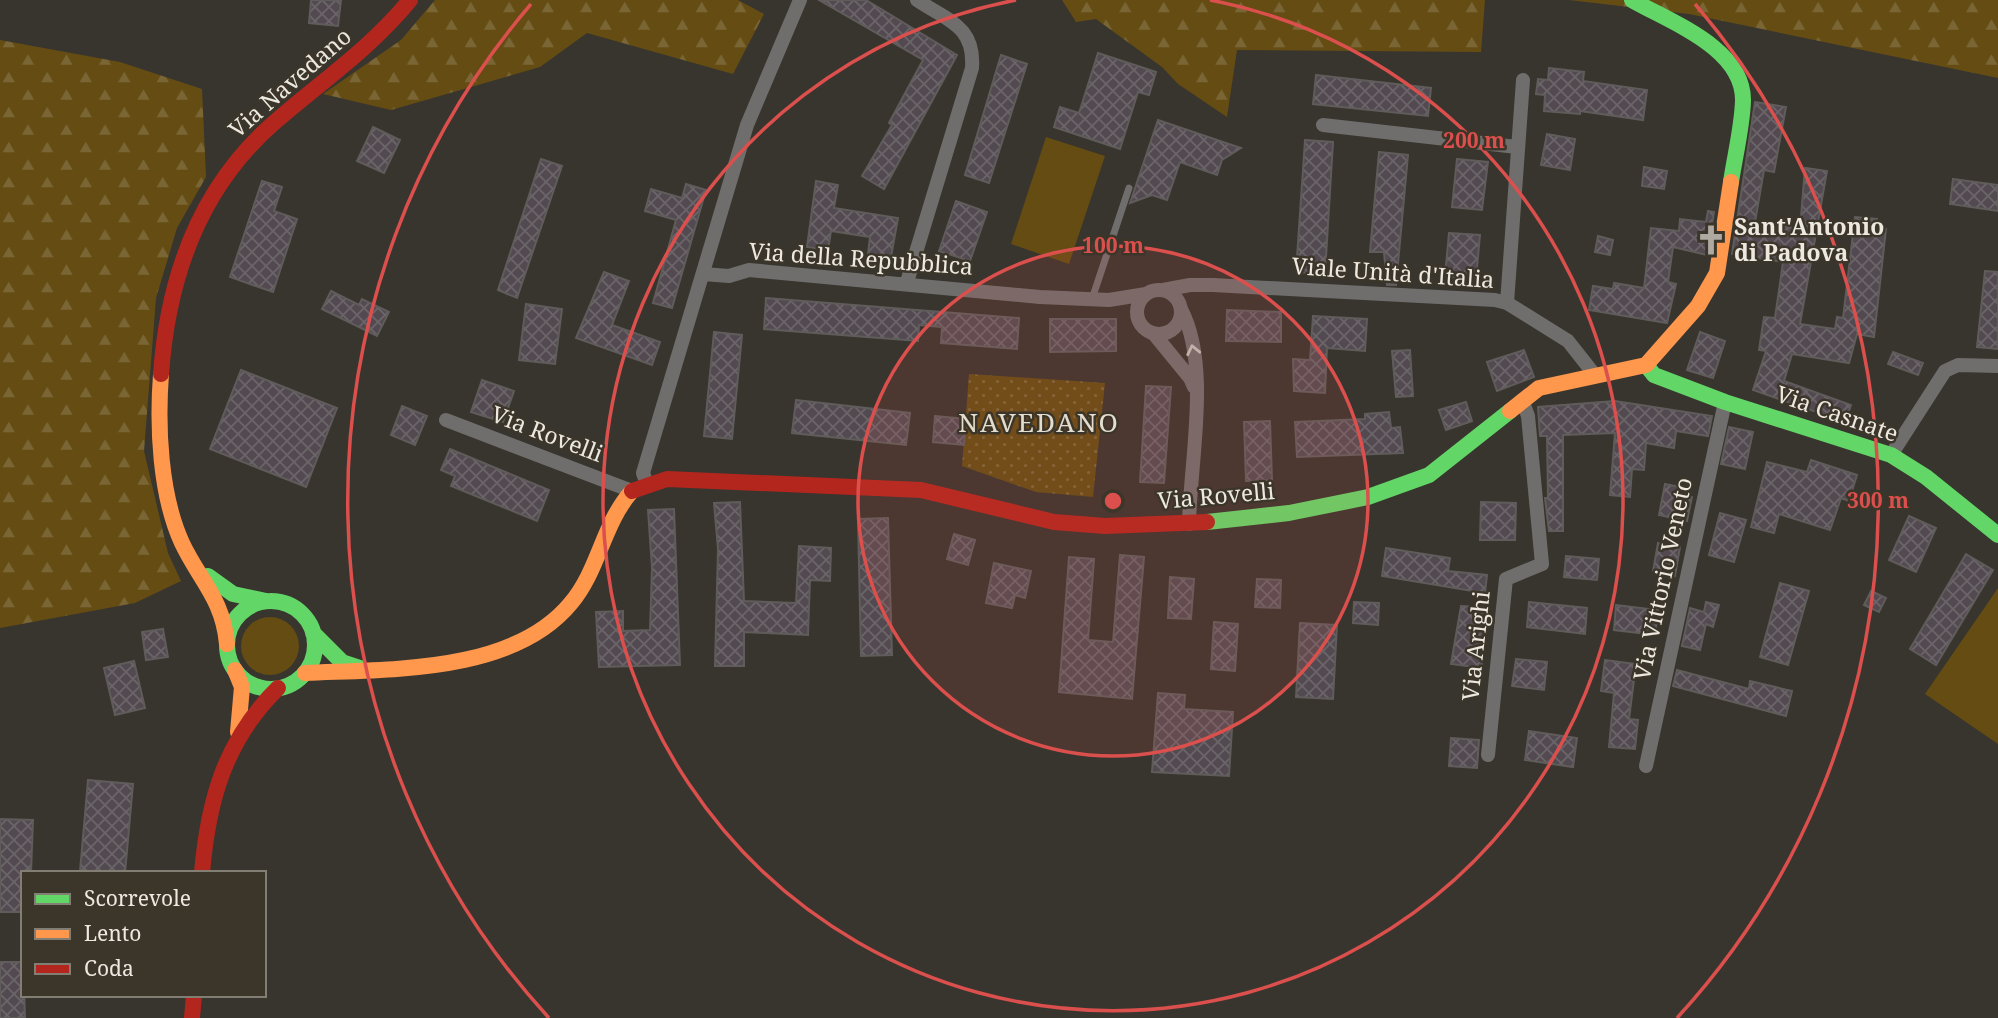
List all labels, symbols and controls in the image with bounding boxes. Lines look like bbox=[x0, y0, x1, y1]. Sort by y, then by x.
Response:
street label: Via Navedano bbox=[221, 20, 358, 145]
text: 200 m bbox=[1443, 126, 1505, 154]
place label: Sant'Antonio di Padova bbox=[1734, 210, 1884, 268]
church icon: Sant'Antonio di Padova bbox=[1694, 223, 1728, 257]
text: 100 m bbox=[1082, 231, 1144, 259]
street label: Via della Repubblica bbox=[748, 234, 974, 282]
street label: Viale Unità d'Italia bbox=[1291, 249, 1495, 295]
one-way arrow bbox=[1186, 344, 1201, 356]
street label: Via Casnate bbox=[1772, 377, 1903, 449]
street label: Via Rovelli bbox=[487, 397, 608, 469]
district label: NAVEDANO bbox=[958, 404, 1120, 440]
street label: Via Rovelli bbox=[1156, 474, 1276, 516]
street label: Via Vittorio Veneto bbox=[1625, 474, 1699, 683]
text: 300 m bbox=[1847, 486, 1909, 514]
centre of rings bbox=[1101, 489, 1125, 513]
street label: Via Arighi bbox=[1453, 589, 1497, 703]
legend bbox=[21, 871, 266, 997]
text: Scorrevole bbox=[84, 884, 191, 912]
text: Lento bbox=[84, 919, 141, 947]
text: Coda bbox=[84, 954, 134, 982]

